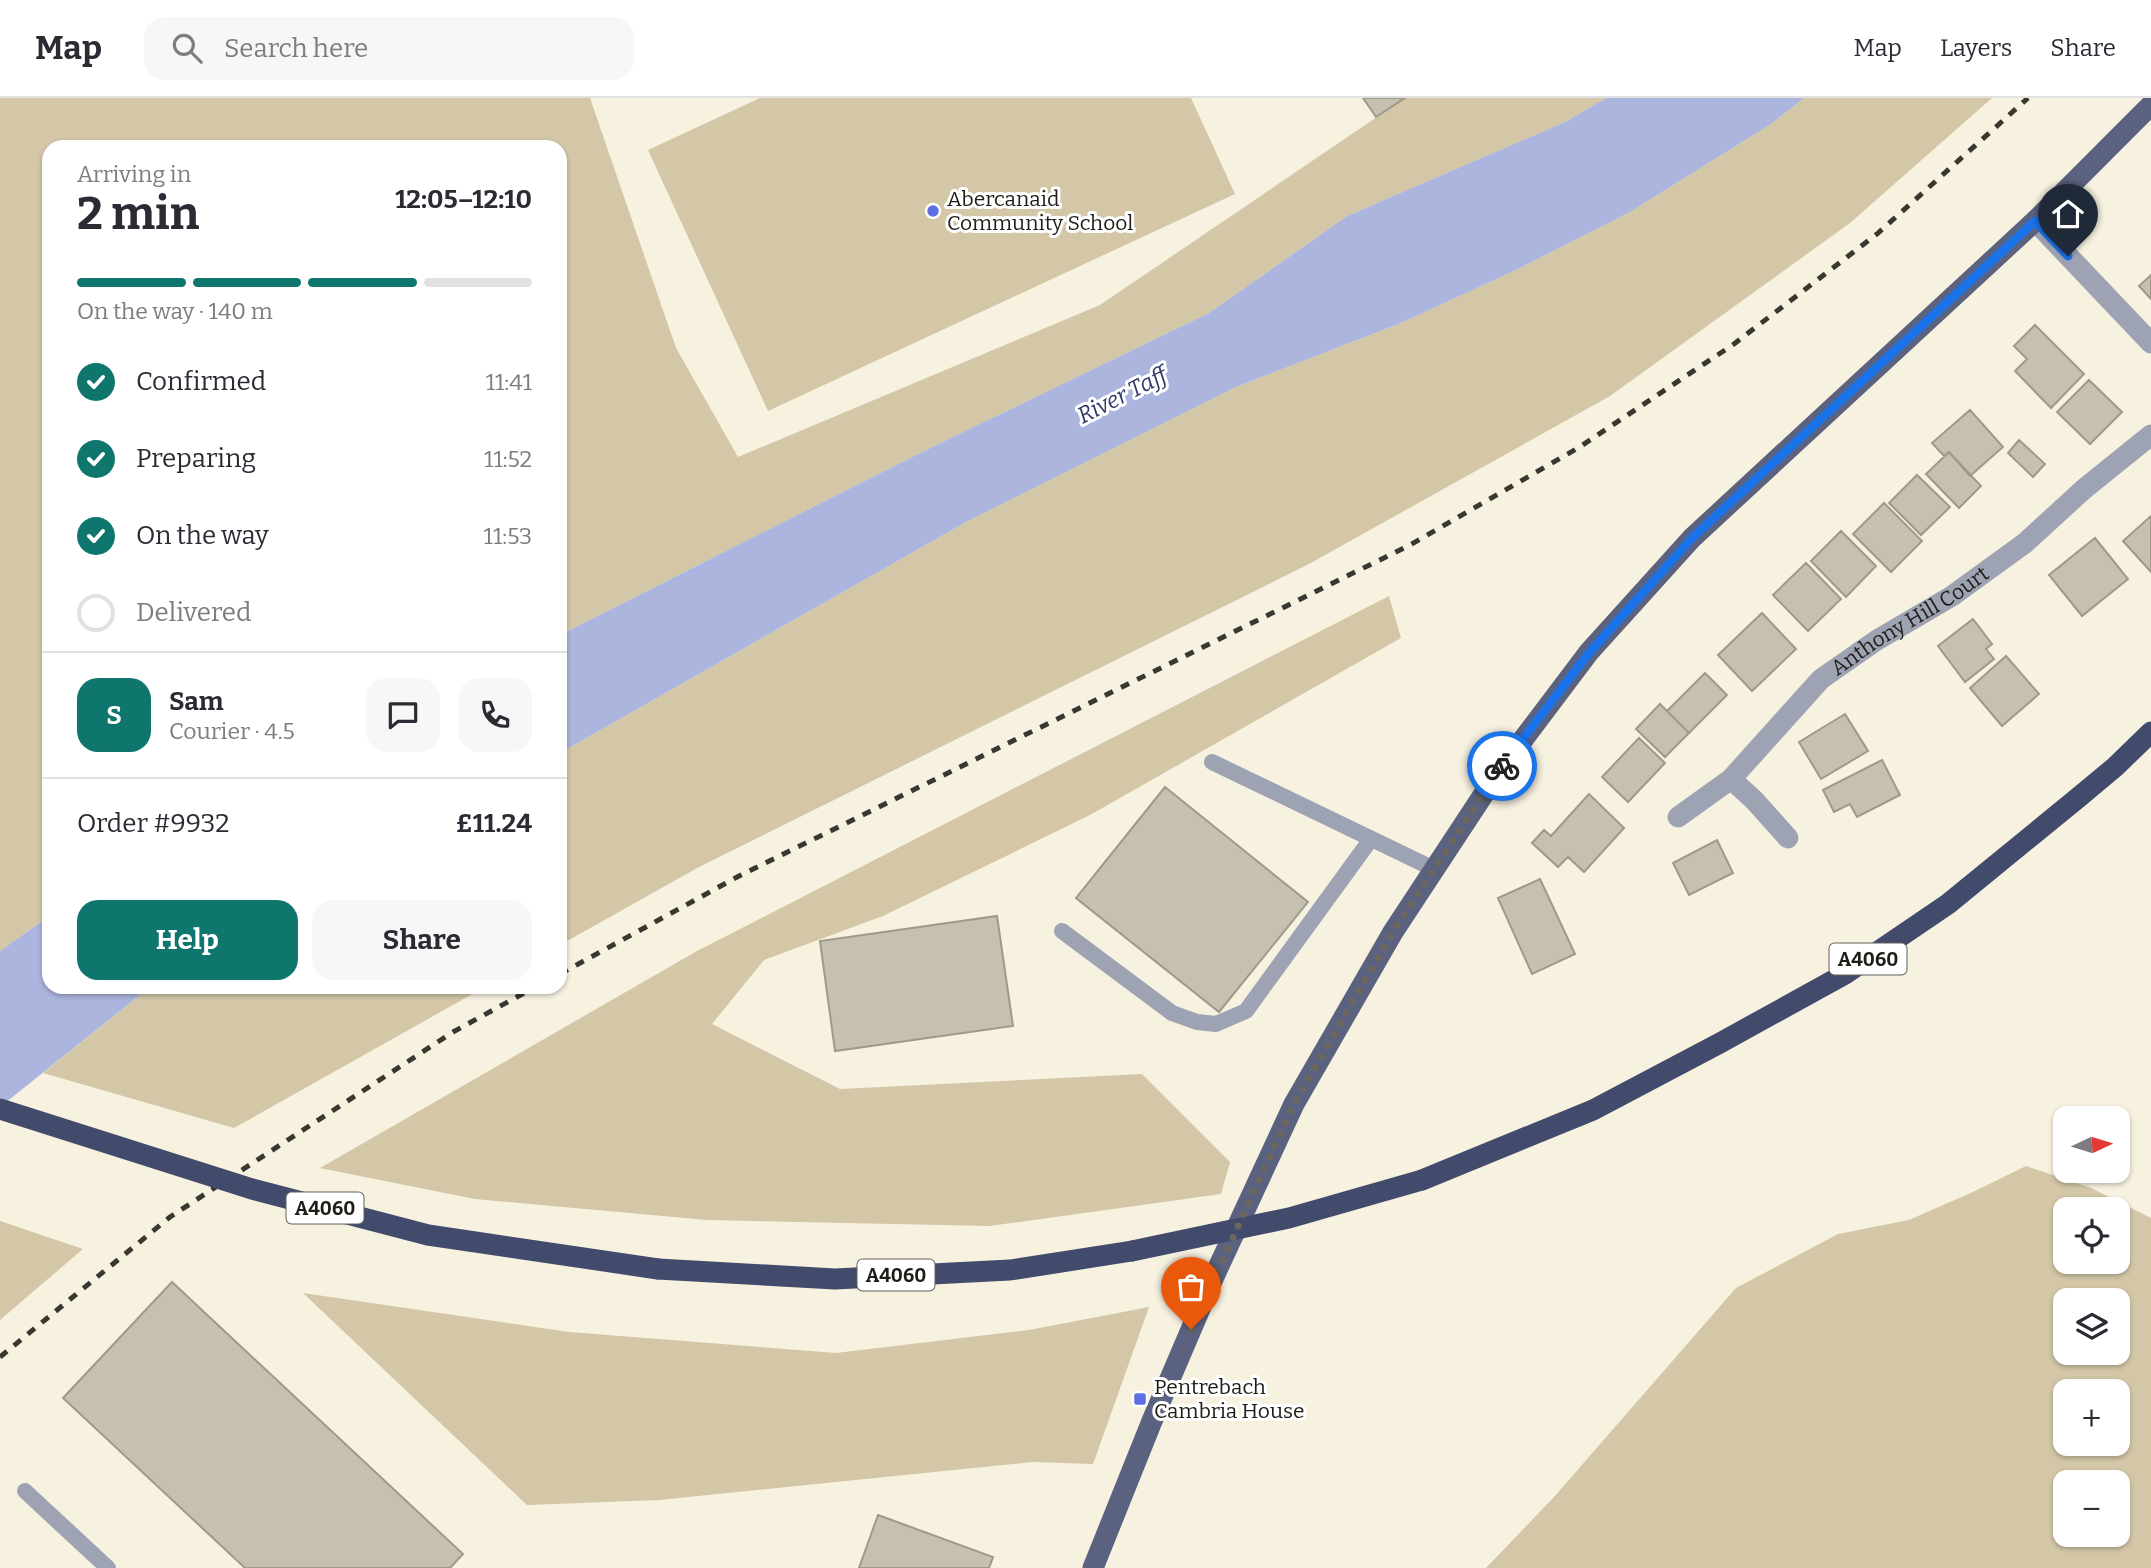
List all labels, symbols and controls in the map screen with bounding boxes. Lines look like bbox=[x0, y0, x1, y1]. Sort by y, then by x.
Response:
search box bbox=[144, 17, 634, 80]
text: Map bbox=[35, 28, 102, 68]
icon: search bbox=[168, 29, 206, 67]
text: Search here bbox=[224, 33, 368, 64]
text: Map bbox=[1854, 34, 1902, 62]
text: Layers bbox=[1940, 34, 2012, 62]
text: Share bbox=[2050, 34, 2116, 62]
text: Arriving in bbox=[77, 160, 191, 188]
text: 12:05–12:10 bbox=[395, 184, 532, 215]
pin bbox=[2038, 184, 2098, 256]
text: 2 min bbox=[77, 186, 199, 241]
place label: Abercanaid Community School bbox=[947, 186, 1133, 236]
icon: home bbox=[2049, 195, 2087, 233]
marker: Abercanaid Community School bbox=[925, 203, 941, 219]
text: On the way · 140 m bbox=[77, 297, 273, 325]
water label: River Taff bbox=[1072, 359, 1175, 429]
icon: check bbox=[77, 363, 115, 401]
text: Confirmed bbox=[136, 366, 266, 397]
text: 11:41 bbox=[486, 368, 532, 396]
icon: check bbox=[77, 440, 115, 478]
text: Preparing bbox=[136, 443, 256, 474]
text: 11:52 bbox=[484, 445, 532, 473]
icon: check bbox=[77, 517, 115, 555]
text: On the way bbox=[136, 520, 269, 551]
text: 11:53 bbox=[484, 522, 532, 550]
street label: Anthony Hill Court bbox=[1826, 560, 1994, 681]
text: Delivered bbox=[136, 597, 251, 628]
button: chat bbox=[366, 678, 440, 752]
button: phone bbox=[458, 678, 532, 752]
text: Sam bbox=[169, 686, 224, 717]
text: S bbox=[106, 700, 122, 731]
text: Courier · 4.5 bbox=[169, 717, 295, 745]
courier bbox=[1467, 731, 1537, 801]
icon: bike bbox=[1483, 747, 1521, 785]
text: Order #9932 bbox=[77, 808, 229, 839]
text: £11.24 bbox=[456, 808, 532, 839]
button: Help bbox=[77, 900, 298, 980]
button: Share bbox=[312, 900, 532, 980]
road number: A4060 bbox=[1829, 944, 1906, 974]
north arrow bbox=[2053, 1106, 2130, 1183]
map controls bbox=[2053, 1106, 2130, 1547]
road number: A4060 bbox=[286, 1192, 364, 1224]
button: locate bbox=[2053, 1197, 2130, 1274]
pin bbox=[1161, 1257, 1221, 1329]
road number: A4060 bbox=[858, 1260, 934, 1290]
icon: bag bbox=[1172, 1268, 1210, 1306]
button: layers bbox=[2053, 1288, 2130, 1365]
place label: Pentrebach Cambria House bbox=[1154, 1374, 1304, 1424]
button: + bbox=[2053, 1379, 2130, 1456]
marker: Pentrebach Cambria House bbox=[1132, 1391, 1148, 1407]
button: − bbox=[2053, 1470, 2130, 1547]

